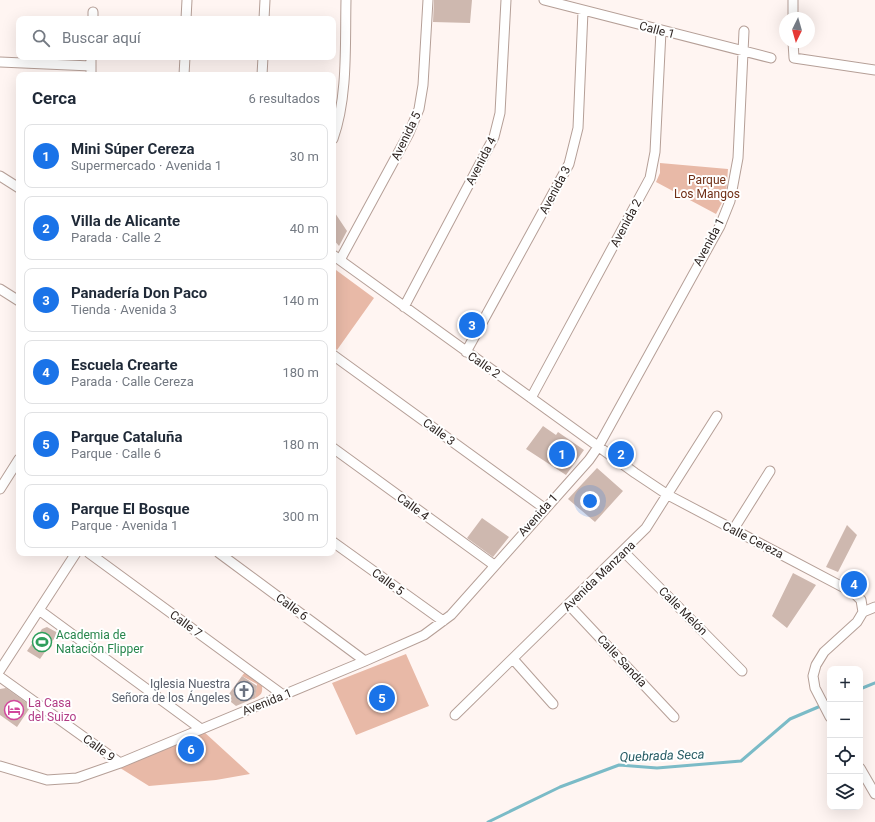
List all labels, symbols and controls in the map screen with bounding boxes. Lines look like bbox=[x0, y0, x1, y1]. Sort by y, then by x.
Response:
north arrow bbox=[779, 12, 815, 48]
search box bbox=[16, 16, 336, 60]
street label: Calle 1 bbox=[638, 19, 676, 41]
icon: search bbox=[30, 27, 52, 49]
text: Buscar aquí bbox=[62, 29, 141, 47]
text: Cerca bbox=[32, 88, 76, 108]
text: 6 resultados bbox=[248, 91, 320, 106]
street label: Avenida 5 bbox=[388, 109, 424, 163]
street label: Avenida 4 bbox=[463, 134, 499, 187]
text: Mini Súper Cereza bbox=[71, 140, 195, 158]
text: 1 bbox=[42, 149, 50, 164]
text: 30 m bbox=[290, 149, 319, 164]
text: Supermercado · Avenida 1 bbox=[71, 158, 222, 173]
street label: Avenida 3 bbox=[537, 164, 573, 216]
park label: Parque Los Mangos bbox=[674, 173, 740, 201]
street label: Avenida 2 bbox=[608, 196, 645, 249]
text: Villa de Alicante bbox=[71, 212, 180, 230]
street label: Avenida 1 bbox=[691, 216, 727, 268]
text: 2 bbox=[42, 221, 50, 236]
text: 40 m bbox=[290, 221, 319, 236]
text: Parada · Calle 2 bbox=[71, 230, 161, 245]
text: Panadería Don Paco bbox=[71, 284, 207, 302]
text: 3 bbox=[42, 293, 50, 308]
text: 140 m bbox=[282, 293, 319, 308]
text: Tienda · Avenida 3 bbox=[71, 302, 177, 317]
pin: 3 bbox=[459, 310, 485, 340]
street label: Calle 2 bbox=[465, 349, 503, 381]
text: Escuela Crearte bbox=[71, 356, 178, 374]
text: 4 bbox=[42, 365, 50, 380]
text: 180 m bbox=[282, 365, 319, 380]
text: Parada · Calle Cereza bbox=[71, 374, 194, 389]
street label: Calle 3 bbox=[420, 416, 458, 448]
text: Parque Cataluña bbox=[71, 428, 182, 446]
text: 5 bbox=[42, 437, 50, 452]
text: 180 m bbox=[282, 437, 319, 452]
pin: 1 bbox=[549, 439, 575, 469]
pin: 2 bbox=[608, 439, 634, 469]
text: Parque · Calle 6 bbox=[71, 446, 161, 461]
street label: Calle 4 bbox=[394, 491, 432, 523]
street label: Avenida 1 bbox=[515, 491, 561, 539]
your location bbox=[580, 491, 600, 511]
text: Parque El Bosque bbox=[71, 500, 190, 518]
text: 6 bbox=[42, 509, 50, 524]
text: 300 m bbox=[282, 509, 319, 524]
text: Parque · Avenida 1 bbox=[71, 518, 178, 533]
street label: Calle Cereza bbox=[720, 519, 786, 561]
street label: Avenida Manzana bbox=[560, 538, 638, 614]
street label: Calle 5 bbox=[369, 566, 407, 598]
pin: 4 bbox=[841, 569, 867, 599]
street label: Calle Melón bbox=[656, 584, 710, 638]
street label: Calle 6 bbox=[273, 591, 311, 623]
street label: Calle 7 bbox=[167, 608, 205, 640]
place label: Academia de Natación Flipper bbox=[56, 628, 144, 656]
sports icon: Academia de Natación Flipper bbox=[31, 631, 53, 653]
street label: Calle Sandía bbox=[594, 632, 650, 690]
map controls bbox=[827, 666, 863, 810]
button: + bbox=[827, 666, 863, 702]
place label: Iglesia Nuestra Señora de los Ángeles bbox=[112, 677, 230, 705]
church icon: Iglesia Nuestra Señora de los Ángeles bbox=[233, 680, 255, 702]
pin: 5 bbox=[369, 683, 395, 713]
street label: Avenida 1 bbox=[240, 686, 294, 718]
place label: La Casa del Suizo bbox=[28, 696, 77, 724]
hotel icon: La Casa del Suizo bbox=[3, 699, 25, 721]
button: − bbox=[827, 702, 863, 738]
street label: Calle 9 bbox=[80, 732, 118, 764]
pin: 6 bbox=[178, 734, 204, 764]
button: locate bbox=[827, 738, 863, 774]
water label: Quebrada Seca bbox=[619, 747, 705, 764]
button: layers bbox=[827, 774, 863, 810]

